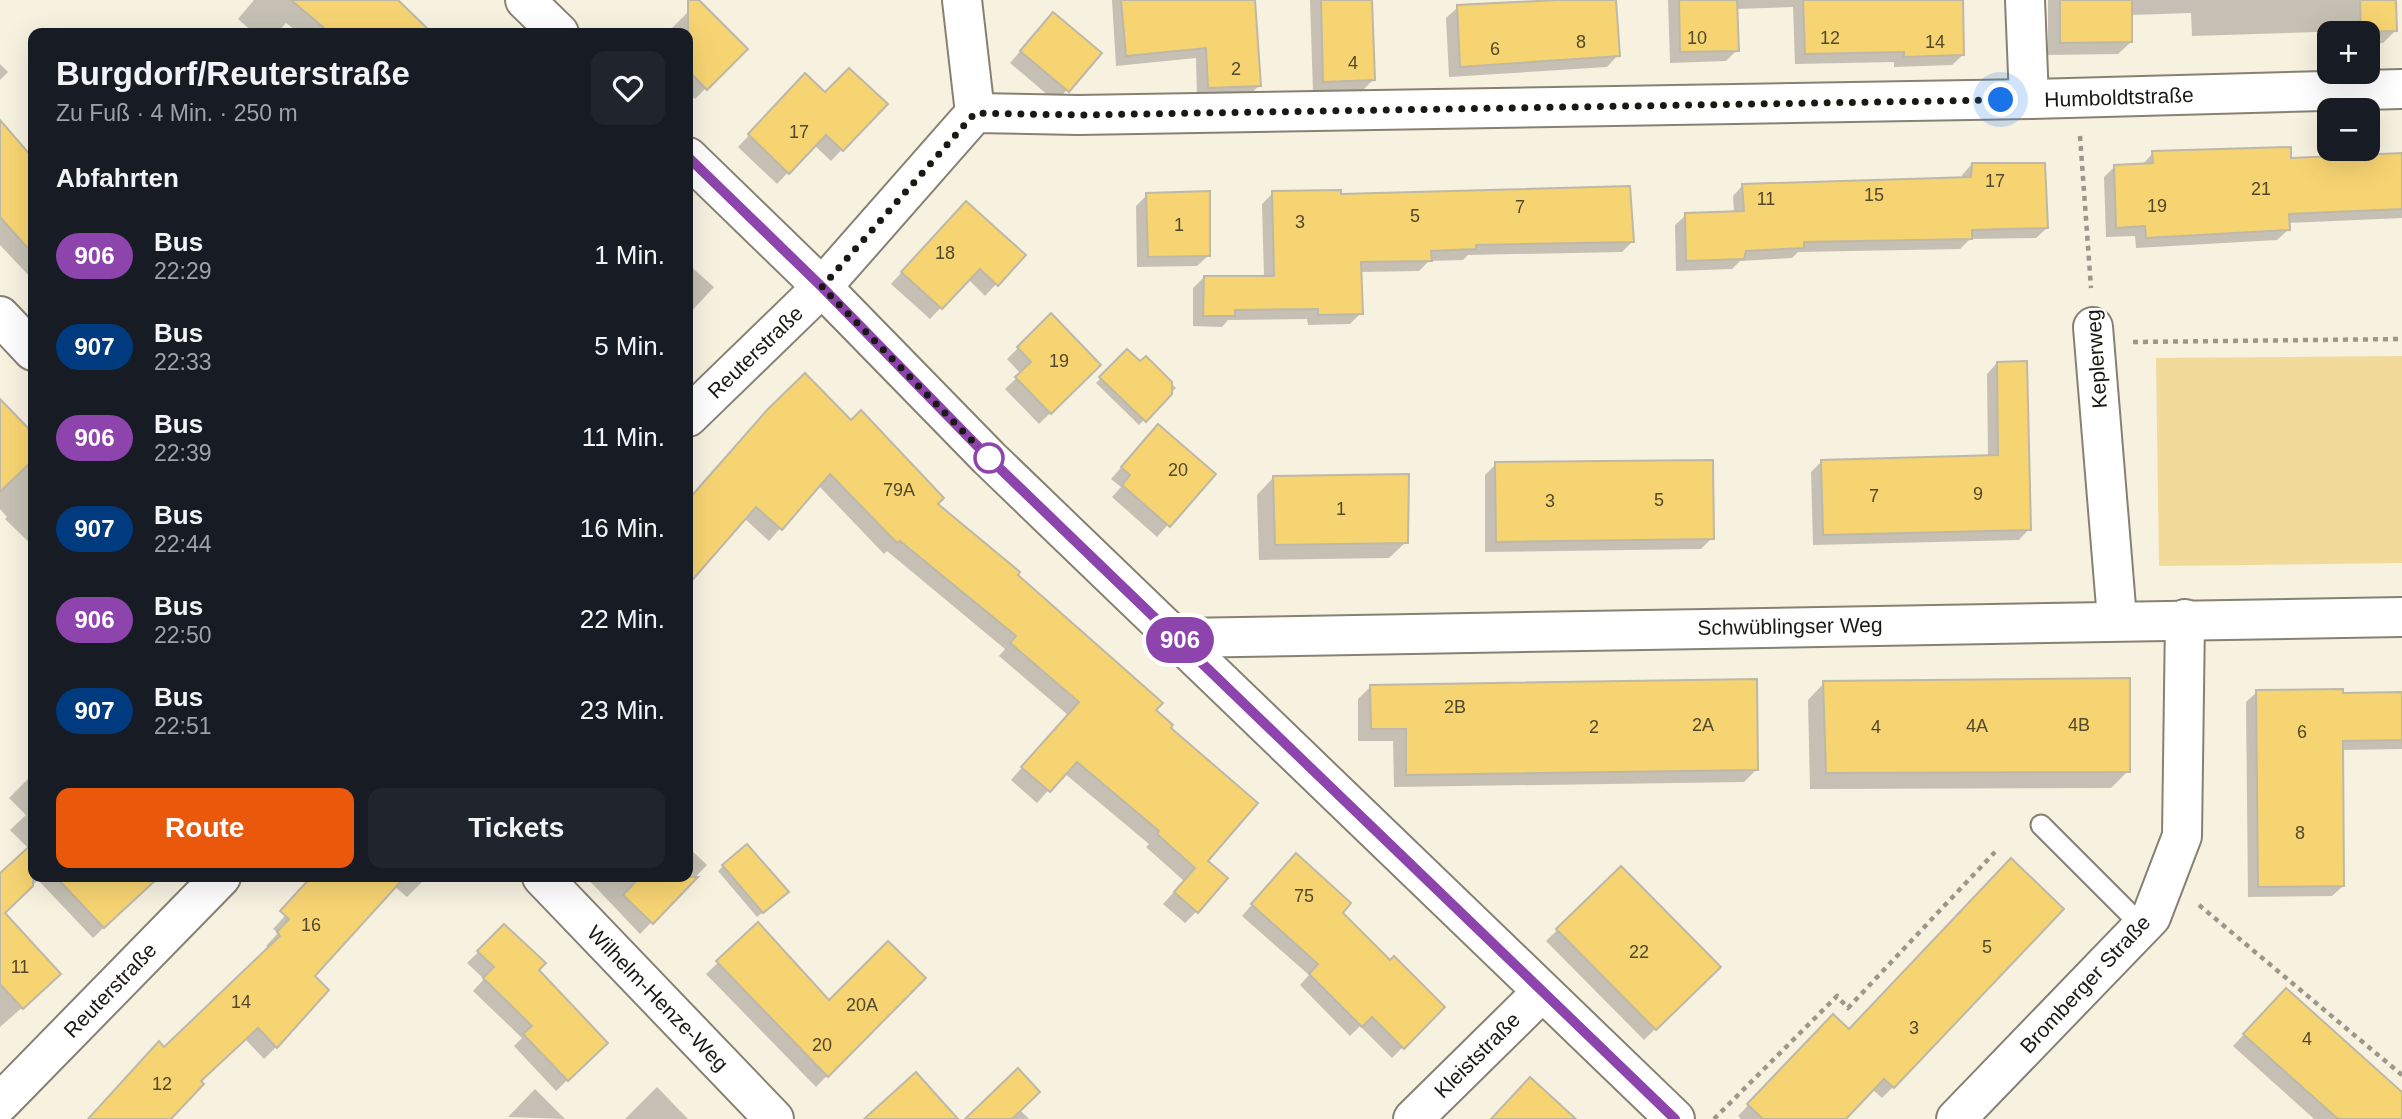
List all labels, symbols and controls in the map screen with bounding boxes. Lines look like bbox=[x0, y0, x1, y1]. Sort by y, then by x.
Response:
map controls bbox=[2317, 21, 2380, 161]
button: + bbox=[2317, 21, 2380, 84]
house number: 10 bbox=[1687, 28, 1707, 48]
house number: 12 bbox=[1820, 28, 1840, 48]
house number: 8 bbox=[1576, 32, 1586, 52]
house number: 14 bbox=[1925, 32, 1945, 52]
house number: 6 bbox=[1490, 39, 1500, 59]
button: heart bbox=[591, 51, 665, 125]
house number: 4 bbox=[1348, 53, 1358, 73]
text: Burgdorf/Reuterstraße bbox=[56, 55, 410, 92]
house number: 2 bbox=[1231, 59, 1241, 79]
your location bbox=[1983, 82, 2018, 117]
street label: Humboldtstraße bbox=[2044, 83, 2194, 111]
button: − bbox=[2317, 98, 2380, 161]
text: Zu Fuß · 4 Min. · 250 m bbox=[56, 100, 298, 126]
house number: 17 bbox=[789, 122, 809, 142]
text: Abfahrten bbox=[56, 163, 179, 193]
house number: 17 bbox=[1985, 171, 2005, 191]
house number: 21 bbox=[2251, 179, 2271, 199]
house number: 15 bbox=[1864, 185, 1884, 205]
house number: 11 bbox=[1757, 189, 1775, 209]
house number: 19 bbox=[2147, 196, 2167, 216]
house number: 7 bbox=[1515, 197, 1525, 217]
house number: 5 bbox=[1410, 206, 1420, 226]
house number: 3 bbox=[1295, 212, 1305, 232]
house number: 1 bbox=[1174, 215, 1184, 235]
text: Bus bbox=[154, 227, 203, 257]
text: 1 Min. bbox=[594, 240, 665, 270]
text: 906 bbox=[74, 242, 115, 269]
house number: 18 bbox=[935, 243, 955, 263]
text: 22:29 bbox=[154, 258, 212, 284]
street label: Reuterstraße bbox=[703, 301, 807, 403]
street label: Keplerweg bbox=[2081, 309, 2111, 409]
text: Bus bbox=[154, 318, 203, 348]
text: 5 Min. bbox=[594, 331, 665, 361]
text: 907 bbox=[74, 333, 115, 360]
text: 22:33 bbox=[154, 349, 212, 375]
house number: 19 bbox=[1049, 351, 1069, 371]
text: Bus bbox=[154, 409, 203, 439]
text: 11 Min. bbox=[582, 422, 665, 452]
text: 906 bbox=[74, 424, 115, 451]
text: 22:39 bbox=[154, 440, 212, 466]
unlabelled marker bbox=[974, 443, 1004, 473]
house number: 20 bbox=[1168, 460, 1188, 480]
house number: 79A bbox=[883, 480, 915, 500]
house number: 9 bbox=[1973, 484, 1983, 504]
house number: 7 bbox=[1869, 486, 1879, 506]
house number: 5 bbox=[1654, 490, 1664, 510]
house number: 3 bbox=[1545, 491, 1555, 511]
house number: 1 bbox=[1336, 499, 1346, 519]
text: Bus bbox=[154, 500, 203, 530]
text: 16 Min. bbox=[580, 513, 665, 543]
text: 907 bbox=[74, 515, 115, 542]
text: 22:44 bbox=[154, 531, 212, 557]
text: Bus bbox=[154, 591, 203, 621]
text: 22 Min. bbox=[580, 604, 665, 634]
text: 906 bbox=[74, 606, 115, 633]
street label: Schwüblingser Weg bbox=[1697, 613, 1883, 639]
line badge: 906 bbox=[1140, 617, 1220, 663]
text: 22:50 bbox=[154, 622, 212, 648]
text: 906 bbox=[1160, 626, 1200, 653]
text: Bus bbox=[154, 682, 203, 712]
text: 23 Min. bbox=[580, 695, 665, 725]
text: 907 bbox=[74, 697, 115, 724]
house number: 2B bbox=[1444, 697, 1466, 717]
text: 22:51 bbox=[154, 713, 212, 739]
house number: 2A bbox=[1692, 715, 1714, 735]
house number: 4B bbox=[2068, 715, 2090, 735]
house number: 4A bbox=[1966, 716, 1988, 736]
house number: 2 bbox=[1589, 717, 1599, 737]
house number: 4 bbox=[1871, 717, 1881, 737]
house number: 6 bbox=[2297, 722, 2307, 742]
button: Route bbox=[56, 788, 354, 868]
button: Tickets bbox=[368, 788, 665, 868]
house number: 8 bbox=[2295, 823, 2305, 843]
house number: 75 bbox=[1294, 886, 1314, 906]
street label: Bromberger Straße bbox=[2015, 910, 2155, 1058]
house number: 16 bbox=[301, 915, 321, 935]
street label: Wilhelm-Henze-Weg bbox=[583, 921, 733, 1075]
house number: 5 bbox=[1982, 937, 1992, 957]
street label: Reuterstraße bbox=[59, 938, 161, 1042]
house number: 22 bbox=[1629, 942, 1649, 962]
house number: 11 bbox=[11, 957, 29, 977]
house number: 14 bbox=[231, 992, 251, 1012]
house number: 20A bbox=[846, 995, 878, 1015]
street label: Kleiststraße bbox=[1430, 1008, 1524, 1102]
house number: 3 bbox=[1909, 1018, 1919, 1038]
house number: 4 bbox=[2302, 1029, 2312, 1049]
house number: 20 bbox=[812, 1035, 832, 1055]
house number: 12 bbox=[152, 1074, 172, 1094]

